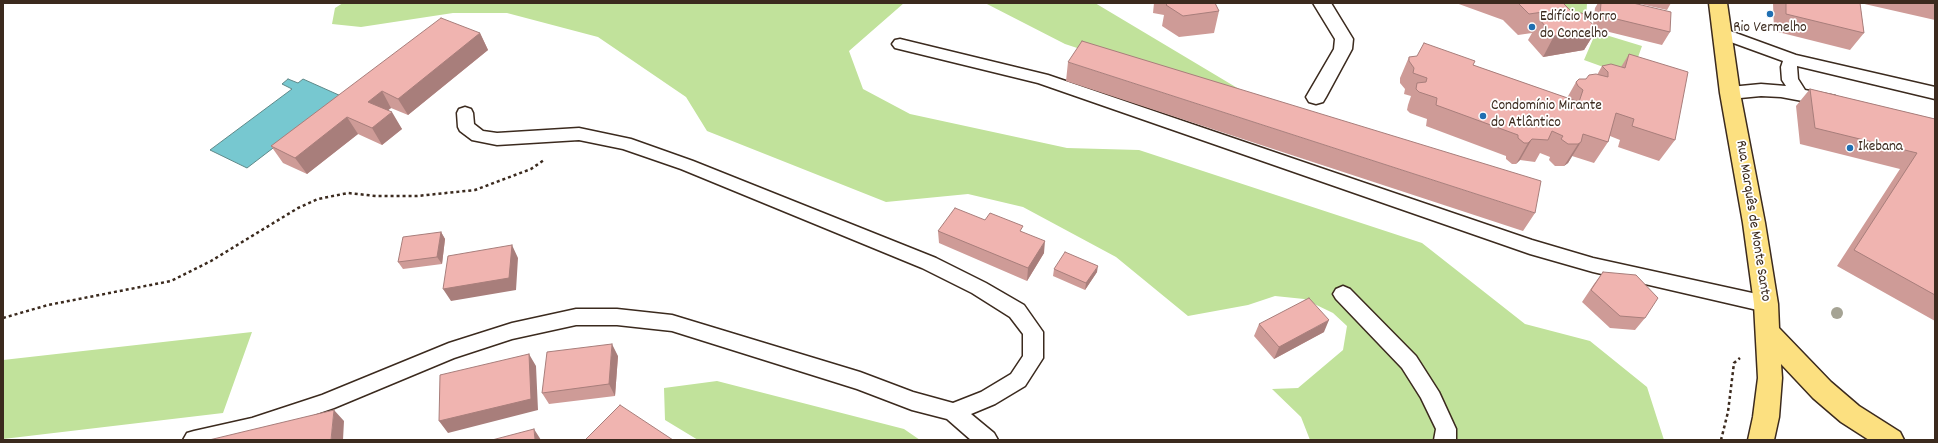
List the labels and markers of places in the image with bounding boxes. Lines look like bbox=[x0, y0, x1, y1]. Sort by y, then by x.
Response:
place label: Edifício Morro do Concelho bbox=[1540, 9, 1617, 44]
marker: Rio Vermelho bbox=[1765, 9, 1775, 19]
place label: Rio Vermelho bbox=[1733, 20, 1807, 38]
marker: Edifício Morro do Concelho bbox=[1527, 22, 1537, 32]
place label: Condomínio Mirante do Atlântico bbox=[1491, 98, 1602, 133]
marker: Condomínio Mirante do Atlântico bbox=[1478, 111, 1488, 121]
place label: Ikebana bbox=[1858, 139, 1903, 157]
marker: Ikebana bbox=[1845, 143, 1855, 153]

